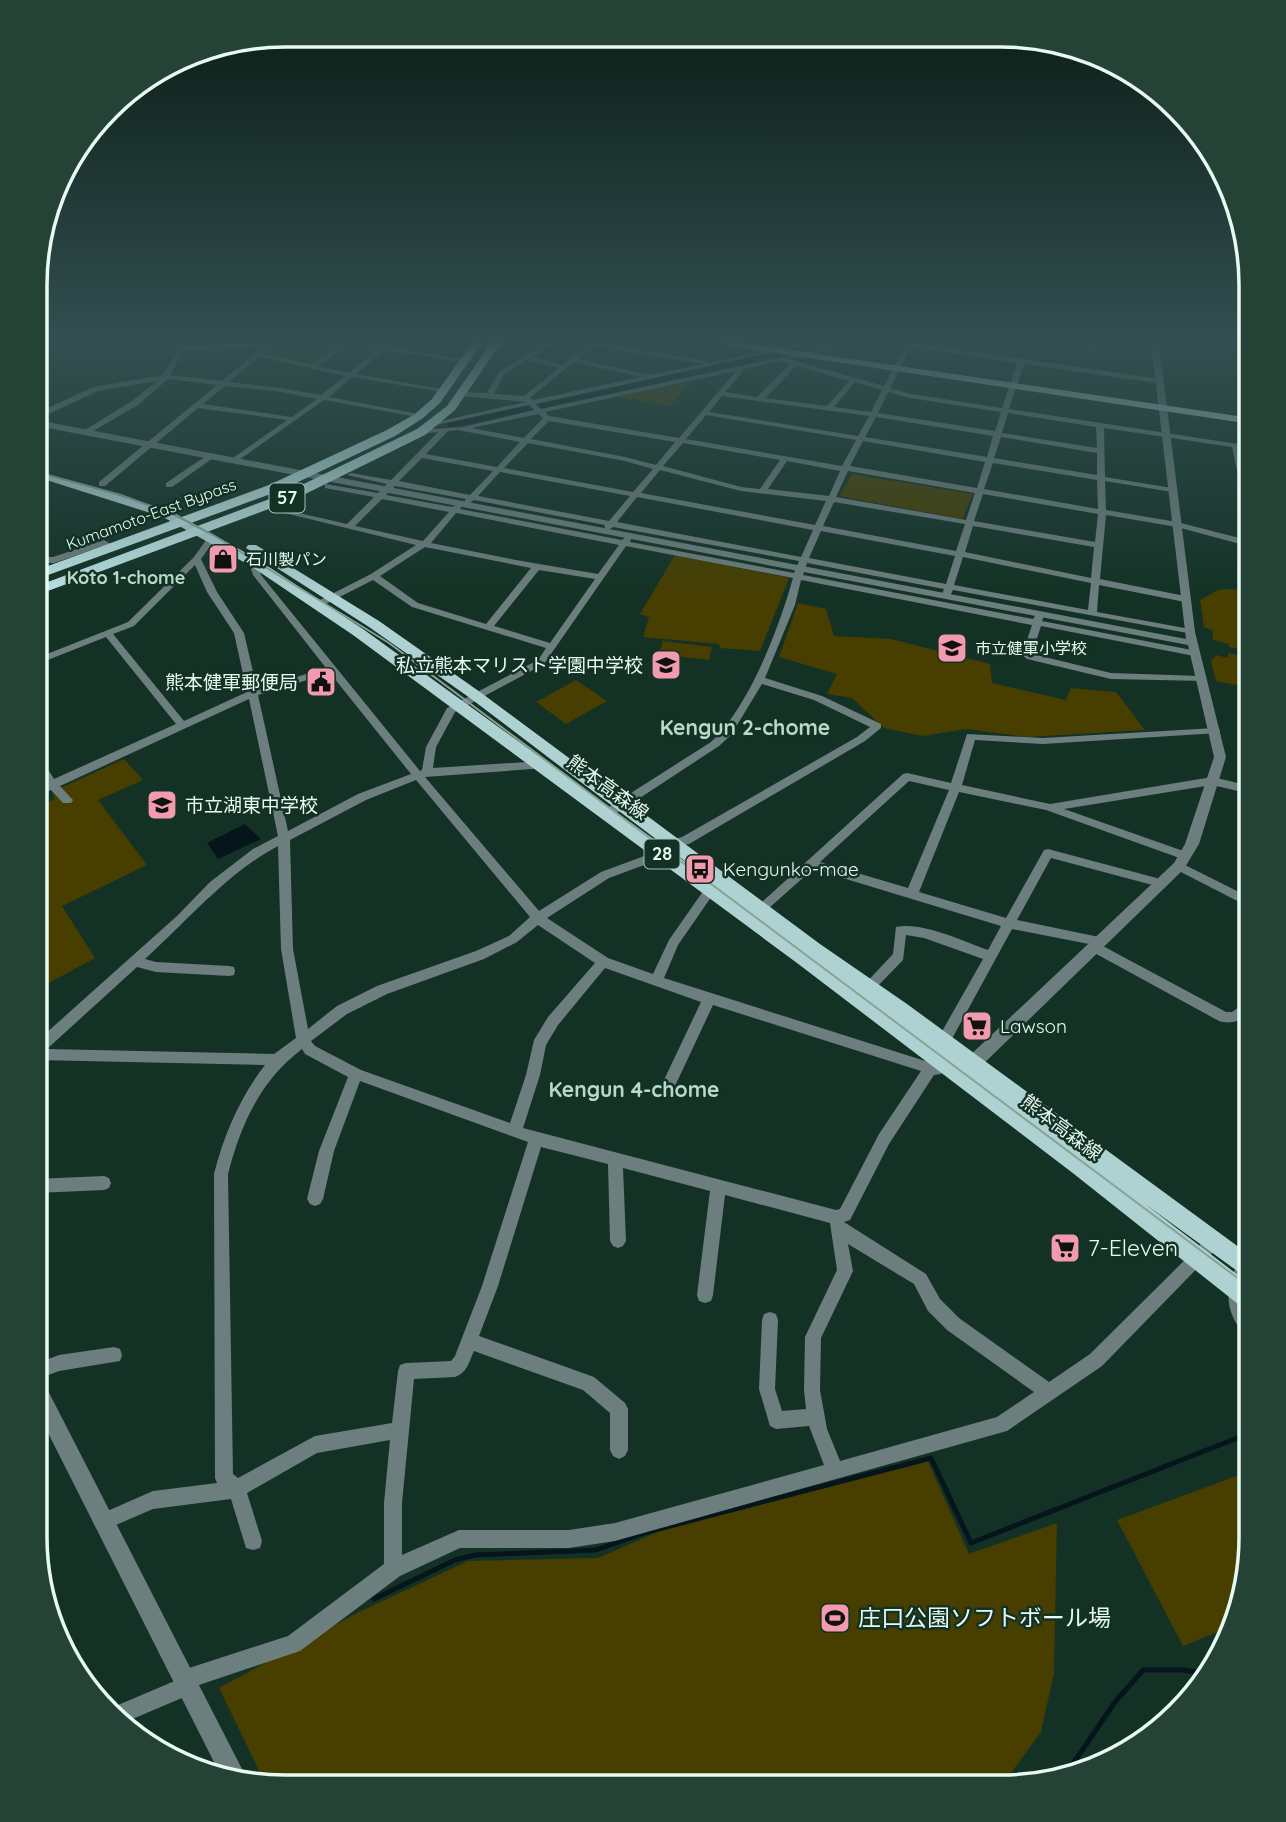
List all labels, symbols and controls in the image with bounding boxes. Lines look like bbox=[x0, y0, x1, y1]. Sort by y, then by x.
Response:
street label: Kumamoto-East Bypass bbox=[63, 474, 239, 554]
road number: 57 bbox=[270, 484, 304, 512]
shop icon: 石川製パン bbox=[206, 542, 240, 576]
place label: 石川製パン bbox=[246, 549, 327, 569]
district label: Koto 1-chome bbox=[67, 566, 185, 589]
school or university icon: 市立健軍小学校 bbox=[935, 631, 969, 665]
place label: 市立健軍小学校 bbox=[975, 638, 1087, 658]
school or university icon: 私立熊本マリスト学園中学校 bbox=[649, 648, 683, 682]
place label: 私立熊本マリスト学園中学校 bbox=[396, 653, 643, 677]
public building icon: 熊本健軍郵便局 bbox=[304, 665, 338, 699]
place label: 熊本健軍郵便局 bbox=[165, 670, 298, 694]
district label: Kengun 2-chome bbox=[660, 714, 830, 740]
street label: 熊本高森線 bbox=[563, 749, 653, 825]
school or university icon: 市立湖東中学校 bbox=[145, 788, 179, 822]
place label: 市立湖東中学校 bbox=[185, 793, 318, 817]
road number: 28 bbox=[644, 840, 680, 868]
bus stop icon: Kengunko-mae bbox=[683, 852, 717, 886]
place label: Kengunko-mae bbox=[723, 857, 859, 881]
supermarket icon: Lawson bbox=[960, 1009, 994, 1043]
place label: Lawson bbox=[1000, 1014, 1067, 1038]
district label: Kengun 4-chome bbox=[549, 1076, 719, 1102]
street label: 熊本高森線 bbox=[1017, 1089, 1107, 1165]
supermarket icon: 7-Eleven bbox=[1048, 1231, 1082, 1265]
place label: 7-Eleven bbox=[1088, 1233, 1178, 1262]
sports icon: 庄口公園ソフトボール場 bbox=[818, 1601, 852, 1635]
place label: 庄口公園ソフトボール場 bbox=[858, 1603, 1111, 1632]

